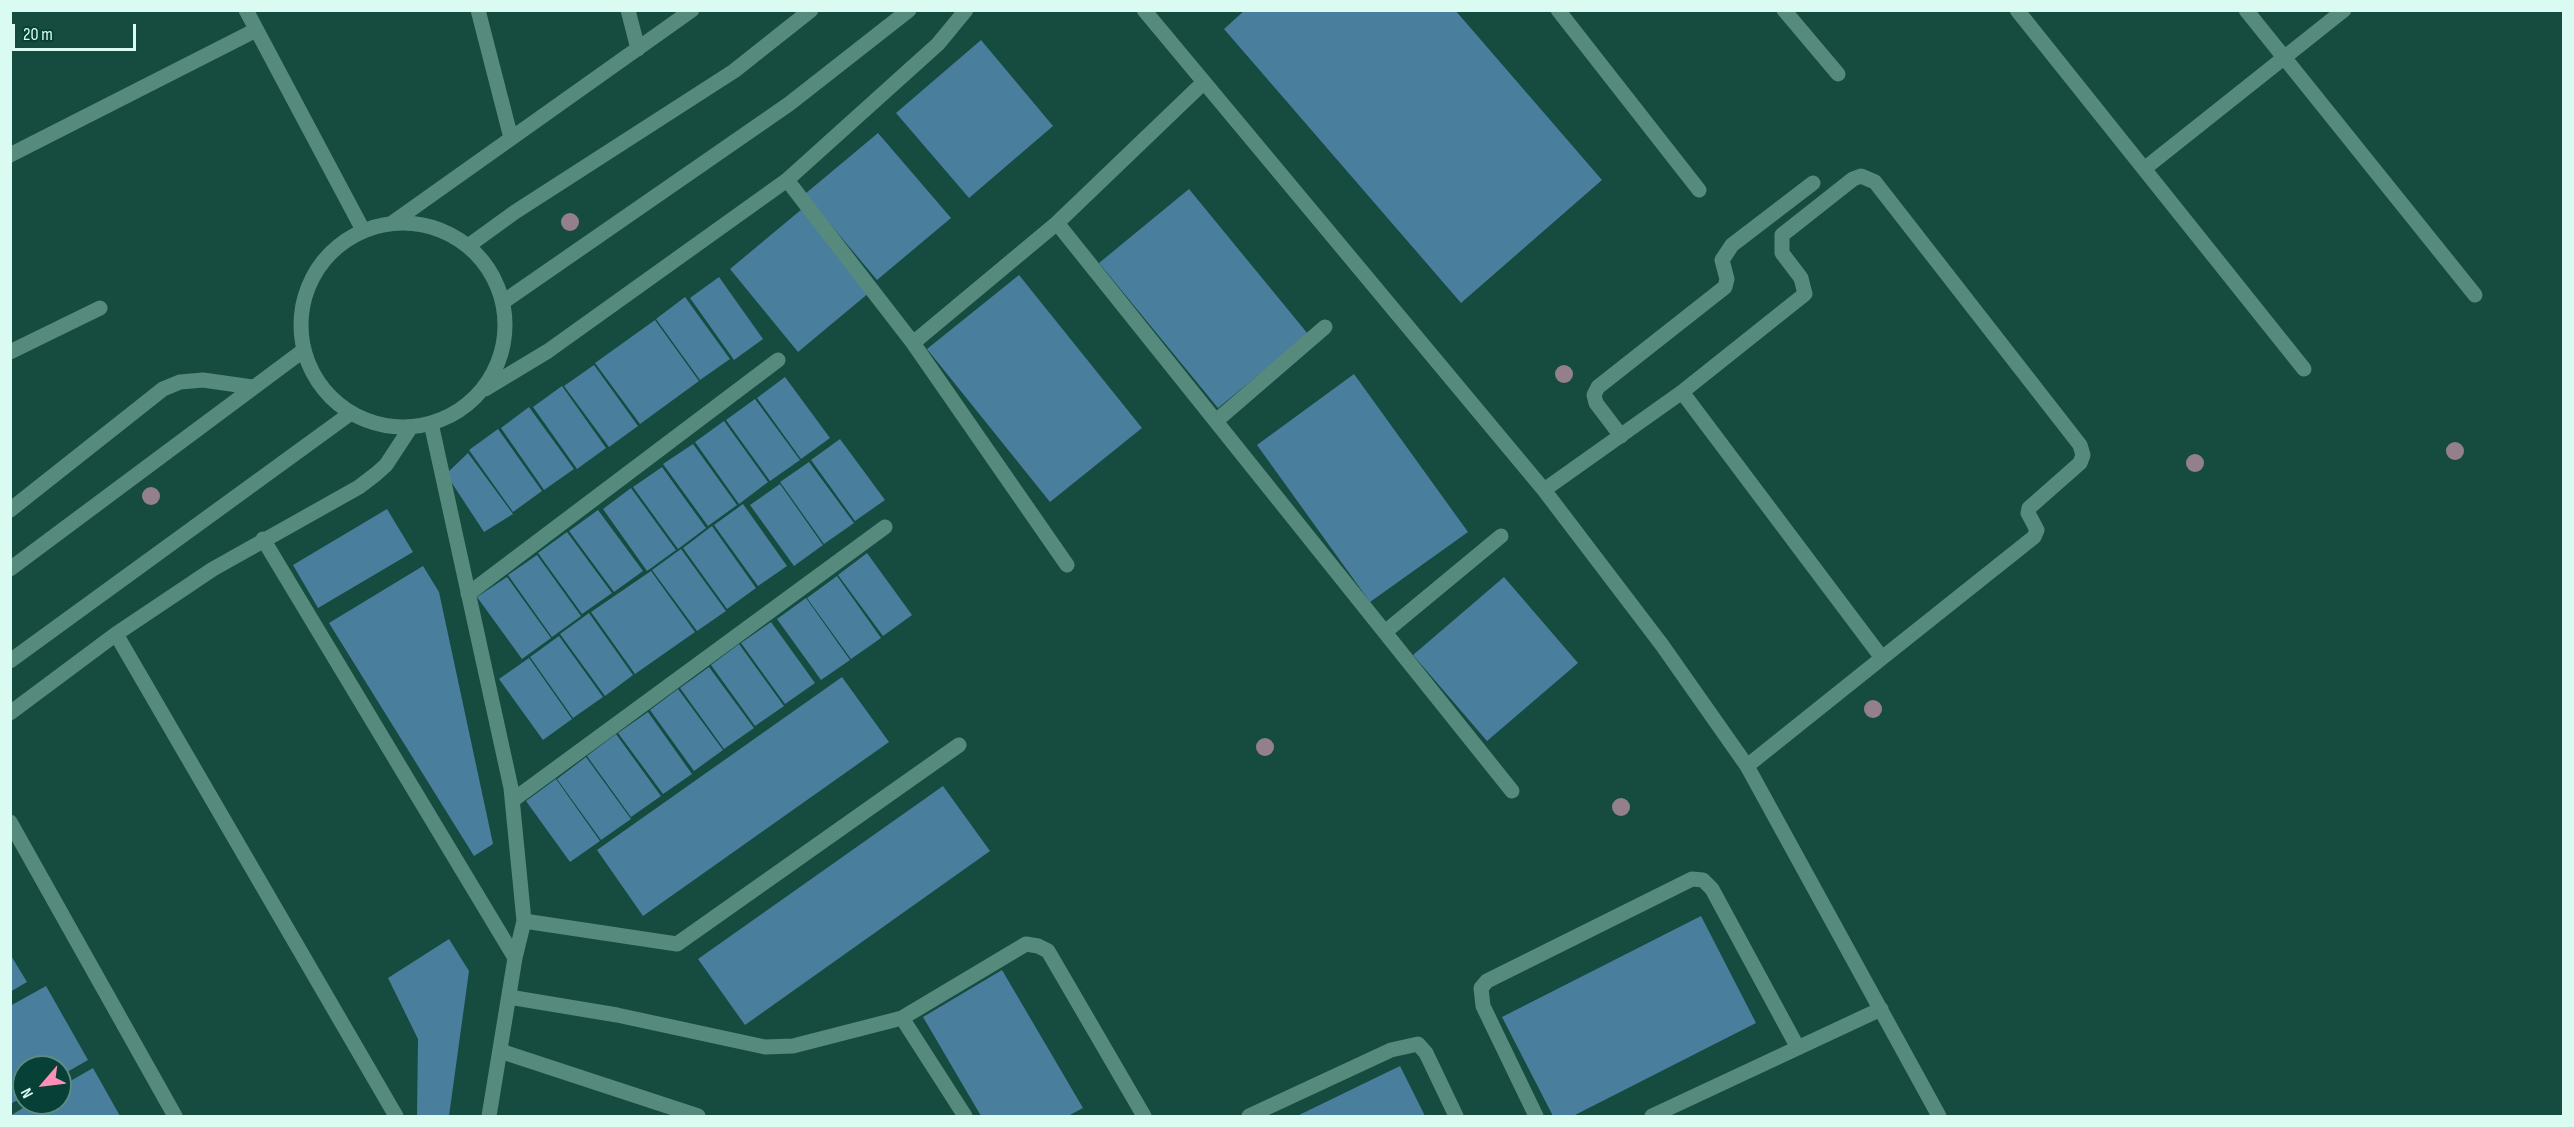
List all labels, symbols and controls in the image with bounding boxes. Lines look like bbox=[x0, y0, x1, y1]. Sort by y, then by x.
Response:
scale bar bbox=[15, 12, 140, 50]
text: 20 m bbox=[23, 24, 53, 45]
north arrow bbox=[12, 1055, 72, 1115]
text: N bbox=[17, 1085, 38, 1101]

